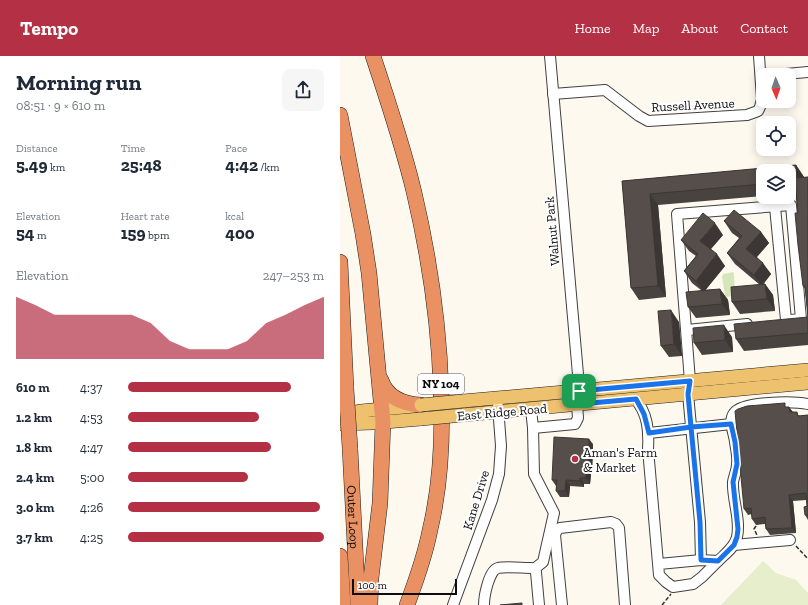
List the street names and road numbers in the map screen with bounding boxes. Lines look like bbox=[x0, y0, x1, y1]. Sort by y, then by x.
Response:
street label: Russell Avenue bbox=[651, 95, 735, 115]
street label: Walnut Park bbox=[541, 195, 563, 266]
road number: NY 104 bbox=[418, 374, 464, 394]
street label: East Ridge Road bbox=[456, 401, 548, 423]
street label: Kane Drive bbox=[460, 468, 492, 532]
street label: Outer Loop bbox=[344, 485, 363, 549]

